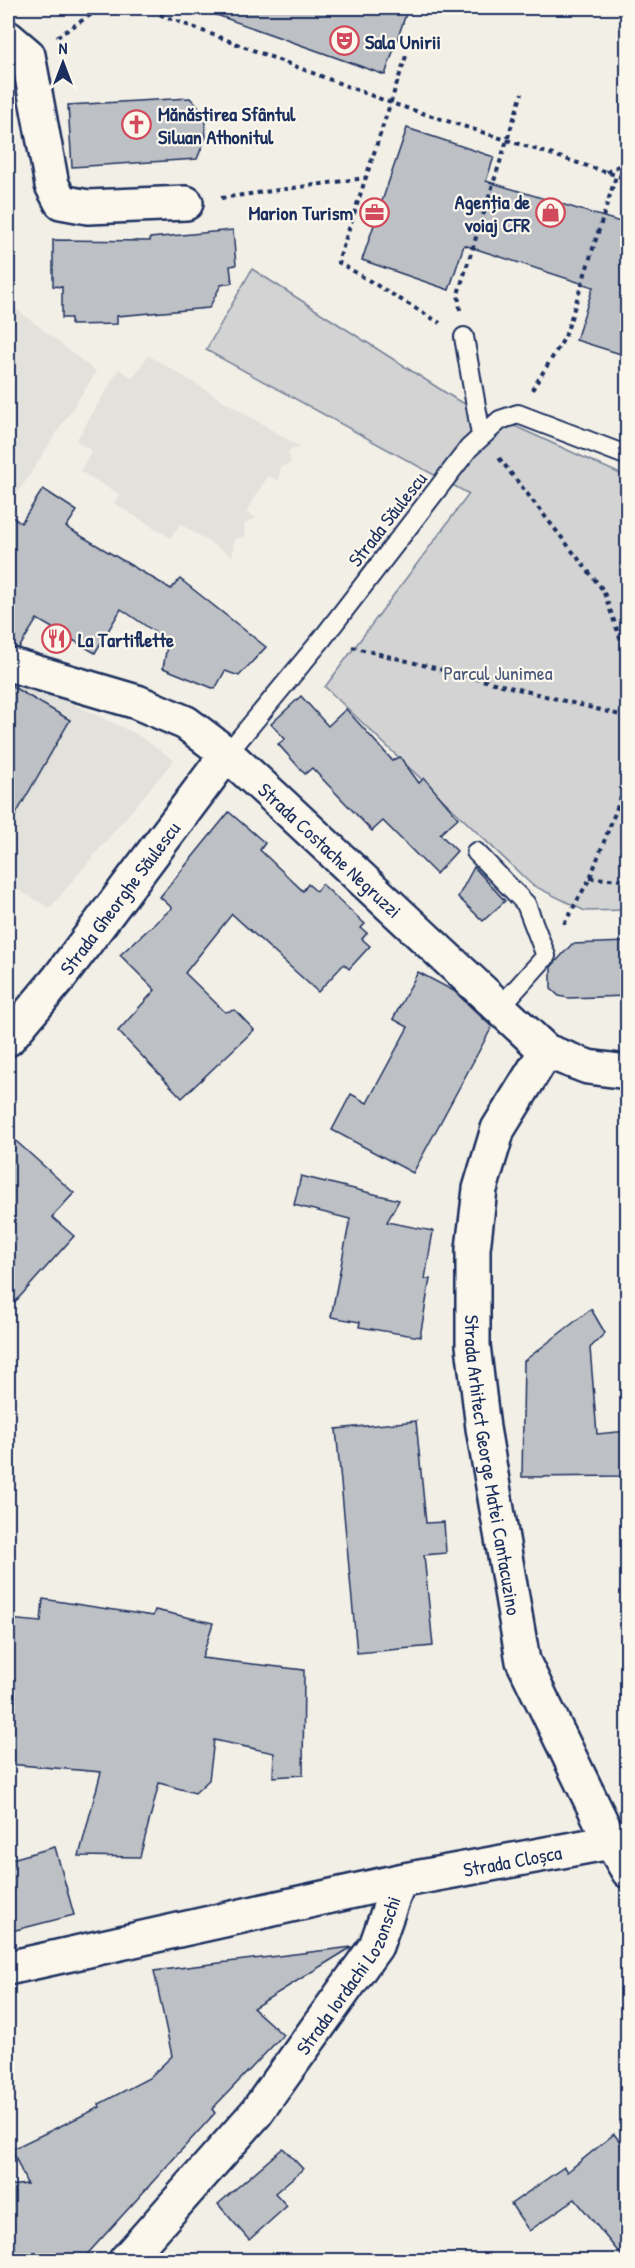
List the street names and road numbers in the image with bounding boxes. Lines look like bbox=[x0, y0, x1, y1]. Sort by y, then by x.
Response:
street label: Strada Săulescu bbox=[341, 466, 433, 572]
street label: Strada Costache Negruzzi bbox=[253, 776, 408, 923]
street label: Strada Gheorghe Săulescu bbox=[53, 815, 186, 980]
street label: Strada Arhitect George Matei Cantacuzino bbox=[460, 1315, 528, 1617]
street label: Strada Cloșca bbox=[461, 1838, 564, 1882]
street label: Strada Iordachi Lozonschi bbox=[289, 1892, 406, 2060]

